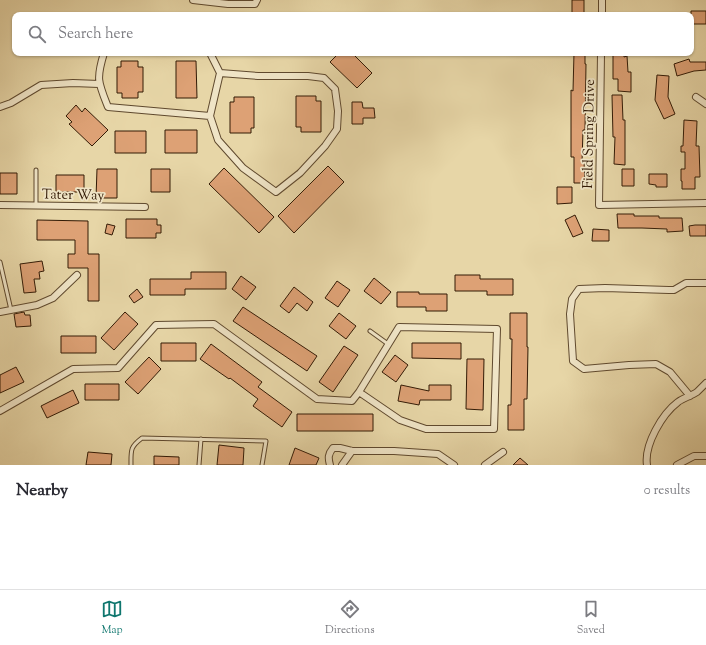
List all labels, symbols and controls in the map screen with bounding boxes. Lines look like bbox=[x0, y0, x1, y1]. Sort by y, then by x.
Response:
search box bbox=[12, 12, 694, 56]
icon: search bbox=[26, 23, 48, 45]
text: Search here bbox=[58, 24, 133, 45]
street label: Field Spring Drive bbox=[579, 79, 601, 189]
street label: Tater Way bbox=[42, 185, 104, 207]
text: Nearby bbox=[16, 479, 68, 503]
text: 0 results bbox=[644, 482, 690, 500]
tab: Map bbox=[101, 598, 123, 638]
tab: Directions bbox=[325, 598, 375, 638]
tab: Saved bbox=[577, 598, 605, 638]

